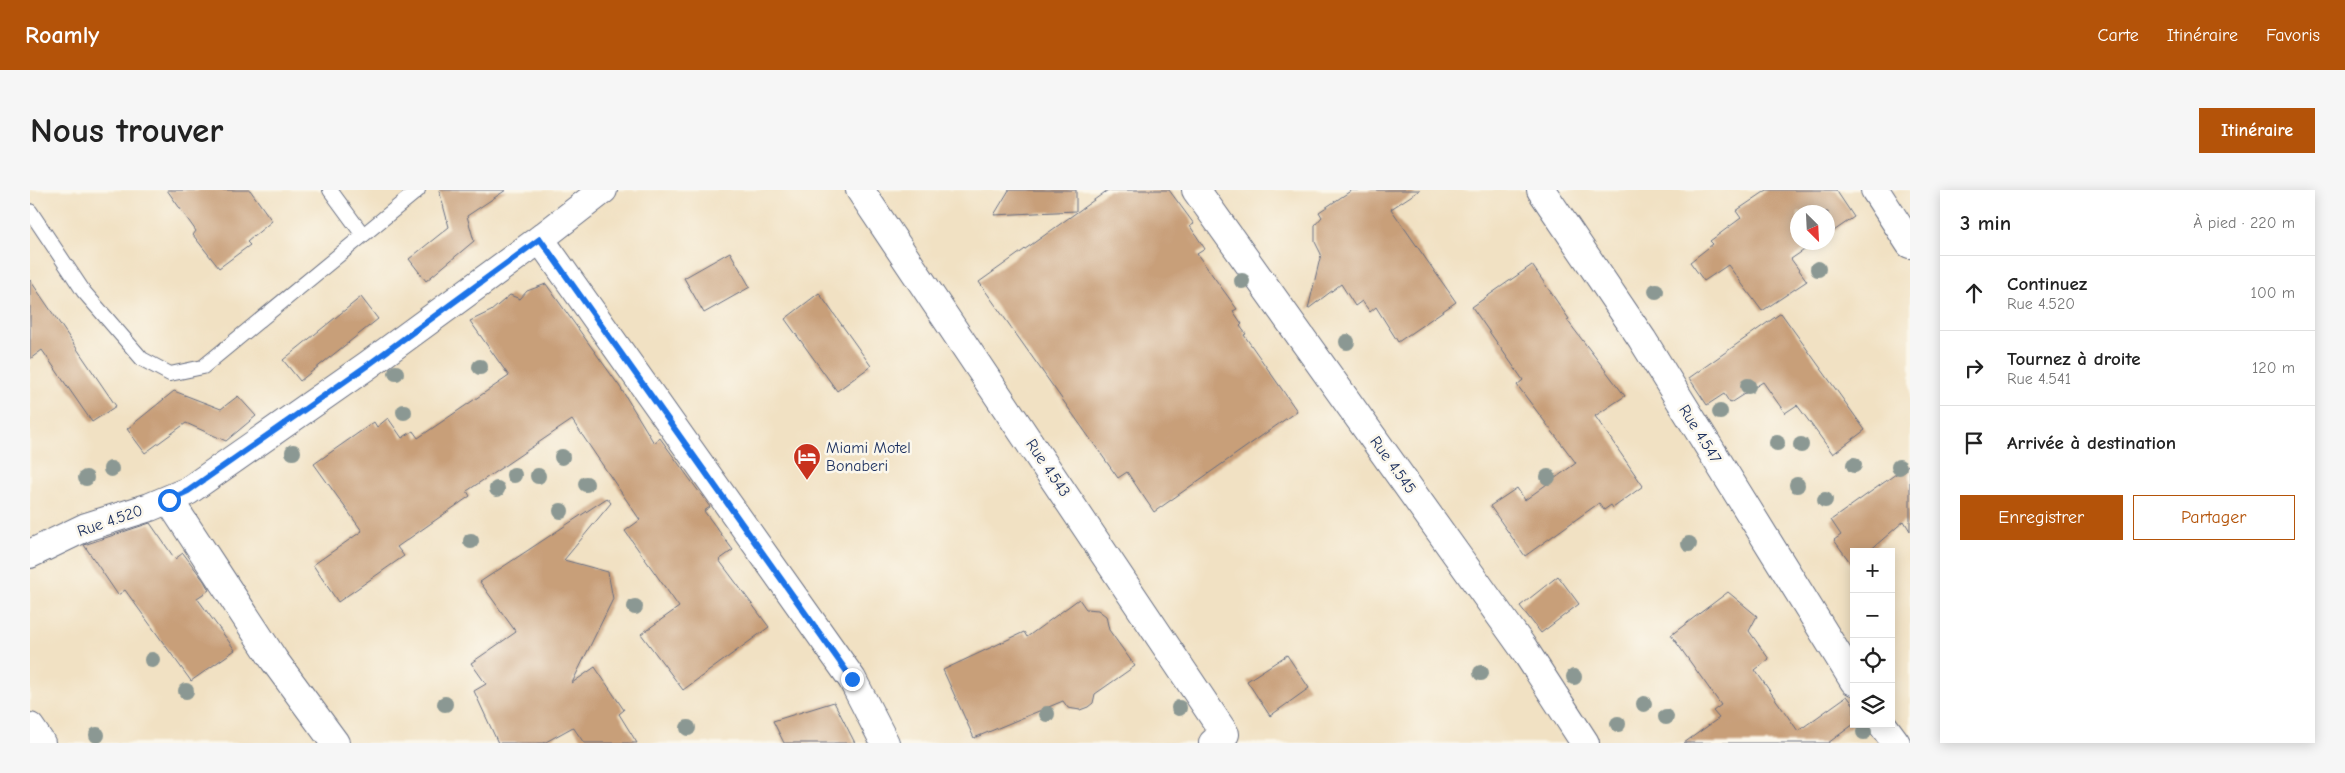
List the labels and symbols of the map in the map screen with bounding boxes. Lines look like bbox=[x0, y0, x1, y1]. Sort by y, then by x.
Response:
north arrow bbox=[1790, 205, 1835, 250]
street label: Rue 4.547 bbox=[1675, 402, 1725, 467]
street label: Rue 4.545 bbox=[1366, 433, 1420, 497]
street label: Rue 4.543 bbox=[1022, 436, 1074, 500]
place label: Miami Motel Bonaberi bbox=[826, 439, 911, 475]
hotel icon: Miami Motel Bonaberi bbox=[792, 442, 822, 481]
route start bbox=[158, 489, 181, 512]
street label: Rue 4.520 bbox=[75, 501, 145, 541]
route end bbox=[841, 668, 864, 691]

